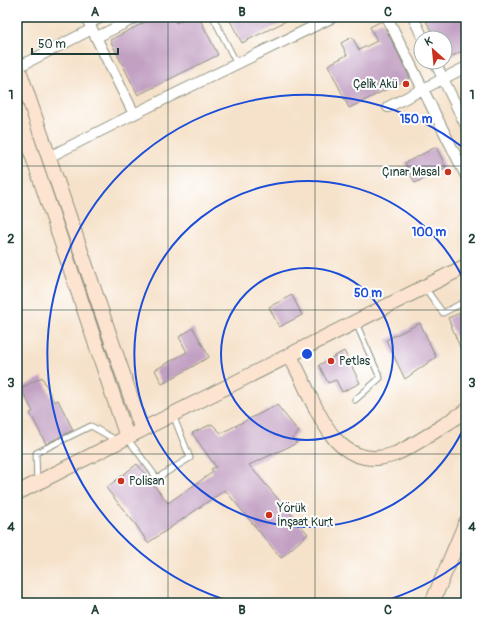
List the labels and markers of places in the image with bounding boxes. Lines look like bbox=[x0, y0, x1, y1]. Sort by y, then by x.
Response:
place label: Çelik Akü bbox=[353, 77, 398, 92]
marker: Çelik Akü bbox=[401, 79, 411, 89]
place label: Çınar Masal bbox=[382, 165, 440, 180]
marker: Çınar Masal bbox=[443, 167, 453, 177]
centre of rings bbox=[300, 347, 314, 361]
place label: Petlas bbox=[339, 354, 371, 369]
marker: Petlas bbox=[326, 356, 336, 366]
place label: Polisan bbox=[129, 474, 165, 489]
marker: Polisan bbox=[116, 476, 126, 486]
place label: Yörük İnşaat Kurt bbox=[276, 501, 333, 530]
marker: Yörük İnşaat Kurt bbox=[264, 510, 274, 520]

